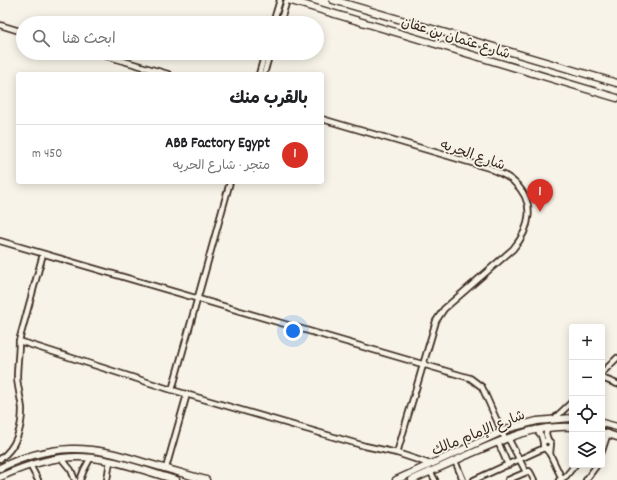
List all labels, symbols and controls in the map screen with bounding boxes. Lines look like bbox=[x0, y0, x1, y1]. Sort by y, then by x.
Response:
street label: شارع عثمان بن عفان bbox=[398, 13, 512, 65]
search box bbox=[16, 16, 324, 60]
icon: search bbox=[30, 27, 52, 49]
text: ابحث هنا bbox=[62, 29, 116, 51]
text: بالقرب منك bbox=[230, 88, 308, 112]
text: ABB Factory Egypt bbox=[165, 133, 270, 155]
street label: شارع الحريه bbox=[437, 135, 508, 176]
text: 450 m bbox=[32, 145, 62, 164]
text: 1 bbox=[294, 145, 296, 164]
text: متجر · شارع الحريه bbox=[173, 157, 270, 176]
pin: 1 bbox=[527, 179, 553, 212]
your location bbox=[283, 321, 303, 341]
map controls bbox=[569, 324, 605, 468]
button: + bbox=[569, 324, 605, 360]
button: − bbox=[569, 360, 605, 396]
button: locate bbox=[569, 396, 605, 432]
street label: شارع الإمام مالك bbox=[429, 406, 529, 462]
button: layers bbox=[569, 432, 605, 468]

